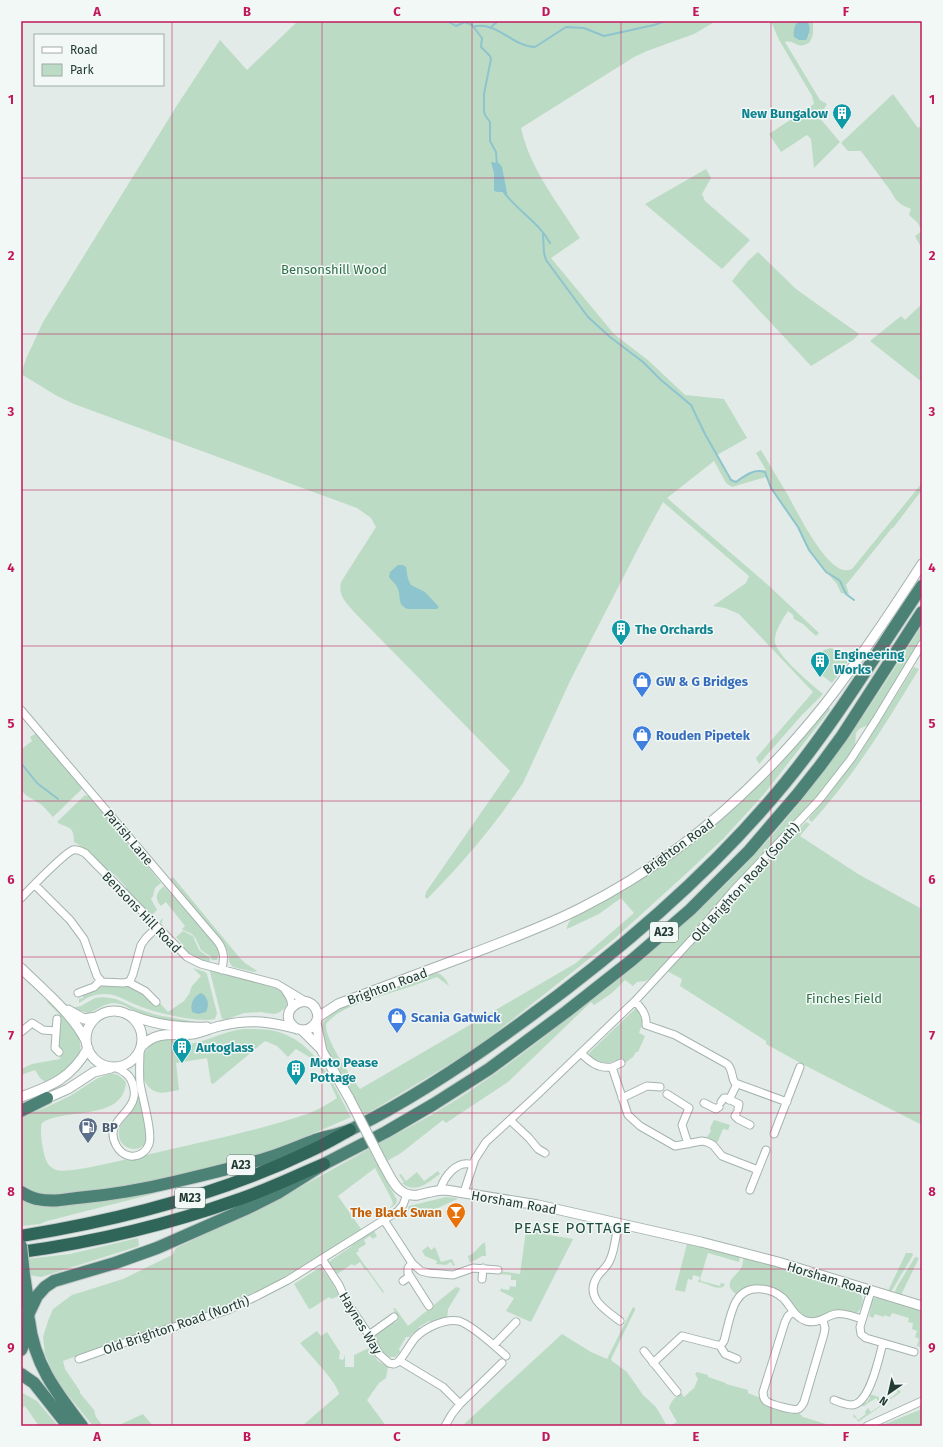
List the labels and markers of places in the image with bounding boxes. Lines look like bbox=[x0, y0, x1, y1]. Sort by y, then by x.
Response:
building icon: New Bungalow bbox=[831, 102, 853, 130]
place label: New Bungalow bbox=[741, 106, 828, 121]
building icon: The Orchards bbox=[610, 618, 632, 646]
place label: The Orchards bbox=[635, 622, 714, 637]
place label: Engineering Works bbox=[834, 647, 905, 677]
building icon: Engineering Works bbox=[809, 650, 831, 678]
shop icon: GW & G Bridges bbox=[631, 670, 653, 698]
place label: GW & G Bridges bbox=[656, 674, 749, 689]
shop icon: Rouden Pipetek bbox=[631, 724, 653, 752]
place label: Rouden Pipetek bbox=[656, 728, 751, 743]
shop icon: Scania Gatwick bbox=[386, 1006, 408, 1034]
place label: Scania Gatwick bbox=[411, 1010, 501, 1025]
building icon: Autoglass bbox=[171, 1036, 193, 1064]
place label: Autoglass bbox=[195, 1040, 255, 1055]
place label: Moto Pease Pottage bbox=[310, 1055, 378, 1085]
building icon: Moto Pease Pottage bbox=[285, 1058, 307, 1086]
fuel station icon: BP bbox=[77, 1116, 99, 1144]
place label: BP bbox=[102, 1120, 118, 1135]
bar icon: The Black Swan bbox=[445, 1201, 467, 1229]
place label: The Black Swan bbox=[350, 1205, 442, 1220]

